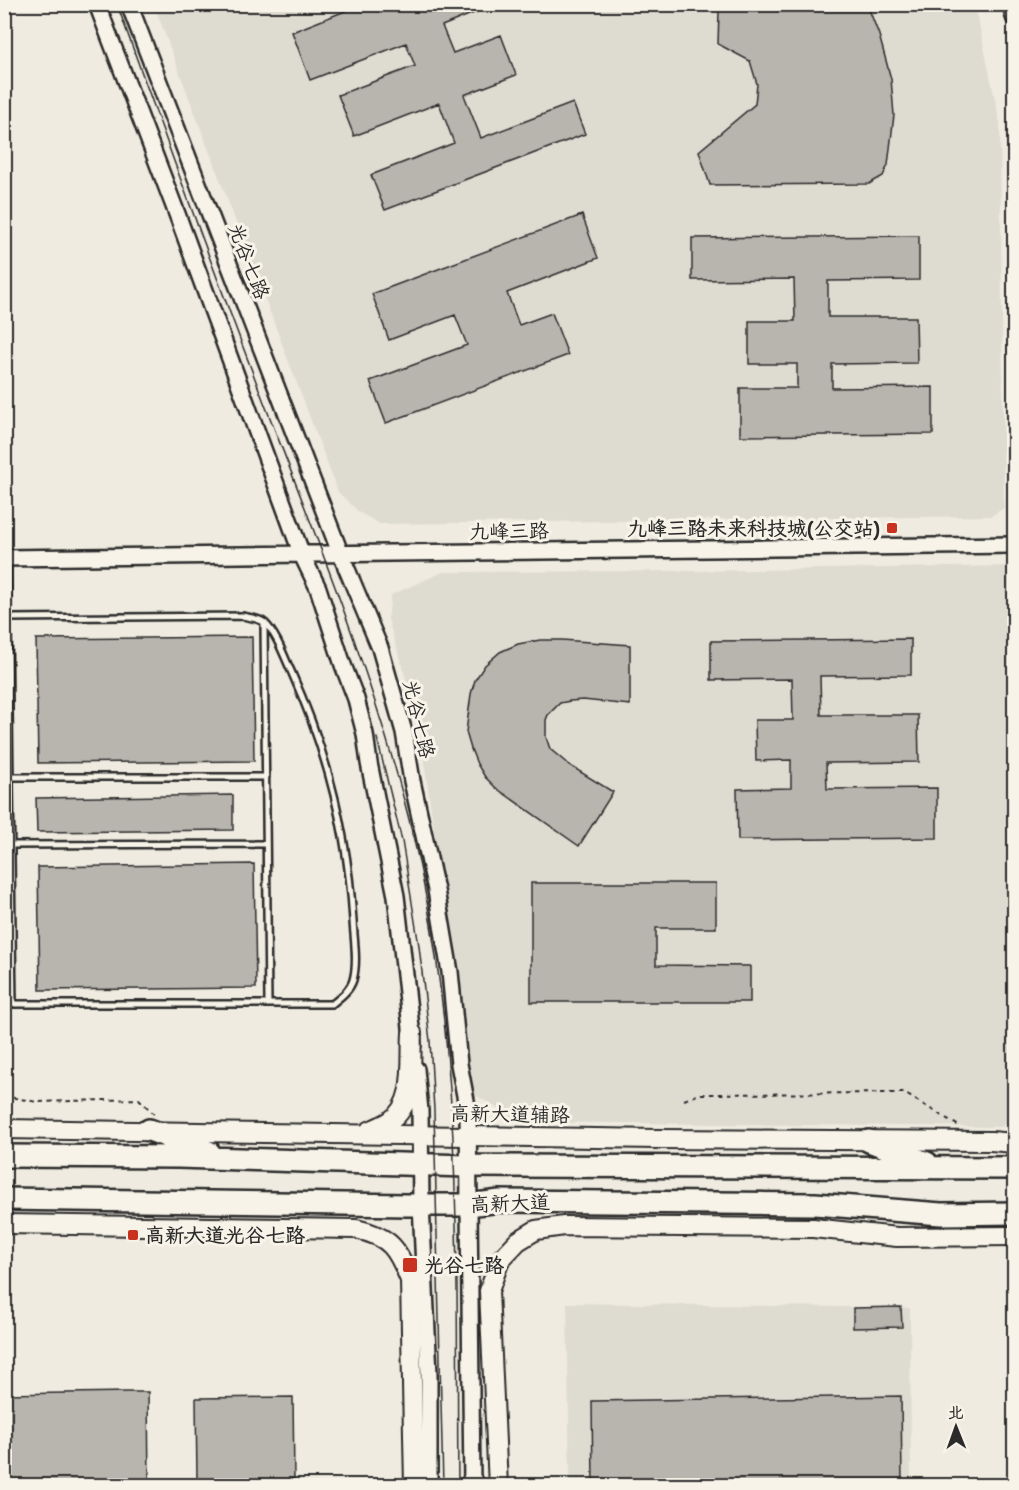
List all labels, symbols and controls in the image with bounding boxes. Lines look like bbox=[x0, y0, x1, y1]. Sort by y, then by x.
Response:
street label: 光谷七路 bbox=[223, 219, 275, 304]
place label: 九峰三路未来科技城(公交站) bbox=[627, 516, 880, 541]
street label: 九峰三路 bbox=[469, 518, 550, 544]
marker: 九峰三路未来科技城(公交站) bbox=[885, 521, 899, 535]
street label: 光谷七路 bbox=[398, 677, 440, 762]
street label: 高新大道辅路 bbox=[450, 1101, 571, 1127]
street label: 高新大道 bbox=[470, 1190, 550, 1216]
place label: 高新大道光谷七路 bbox=[145, 1223, 305, 1247]
marker: 高新大道光谷七路 bbox=[126, 1228, 140, 1242]
place label: 光谷七路 bbox=[424, 1253, 504, 1277]
marker: 光谷七路 bbox=[401, 1256, 419, 1274]
north arrow bbox=[926, 1397, 986, 1457]
text: 北 bbox=[948, 1403, 964, 1422]

